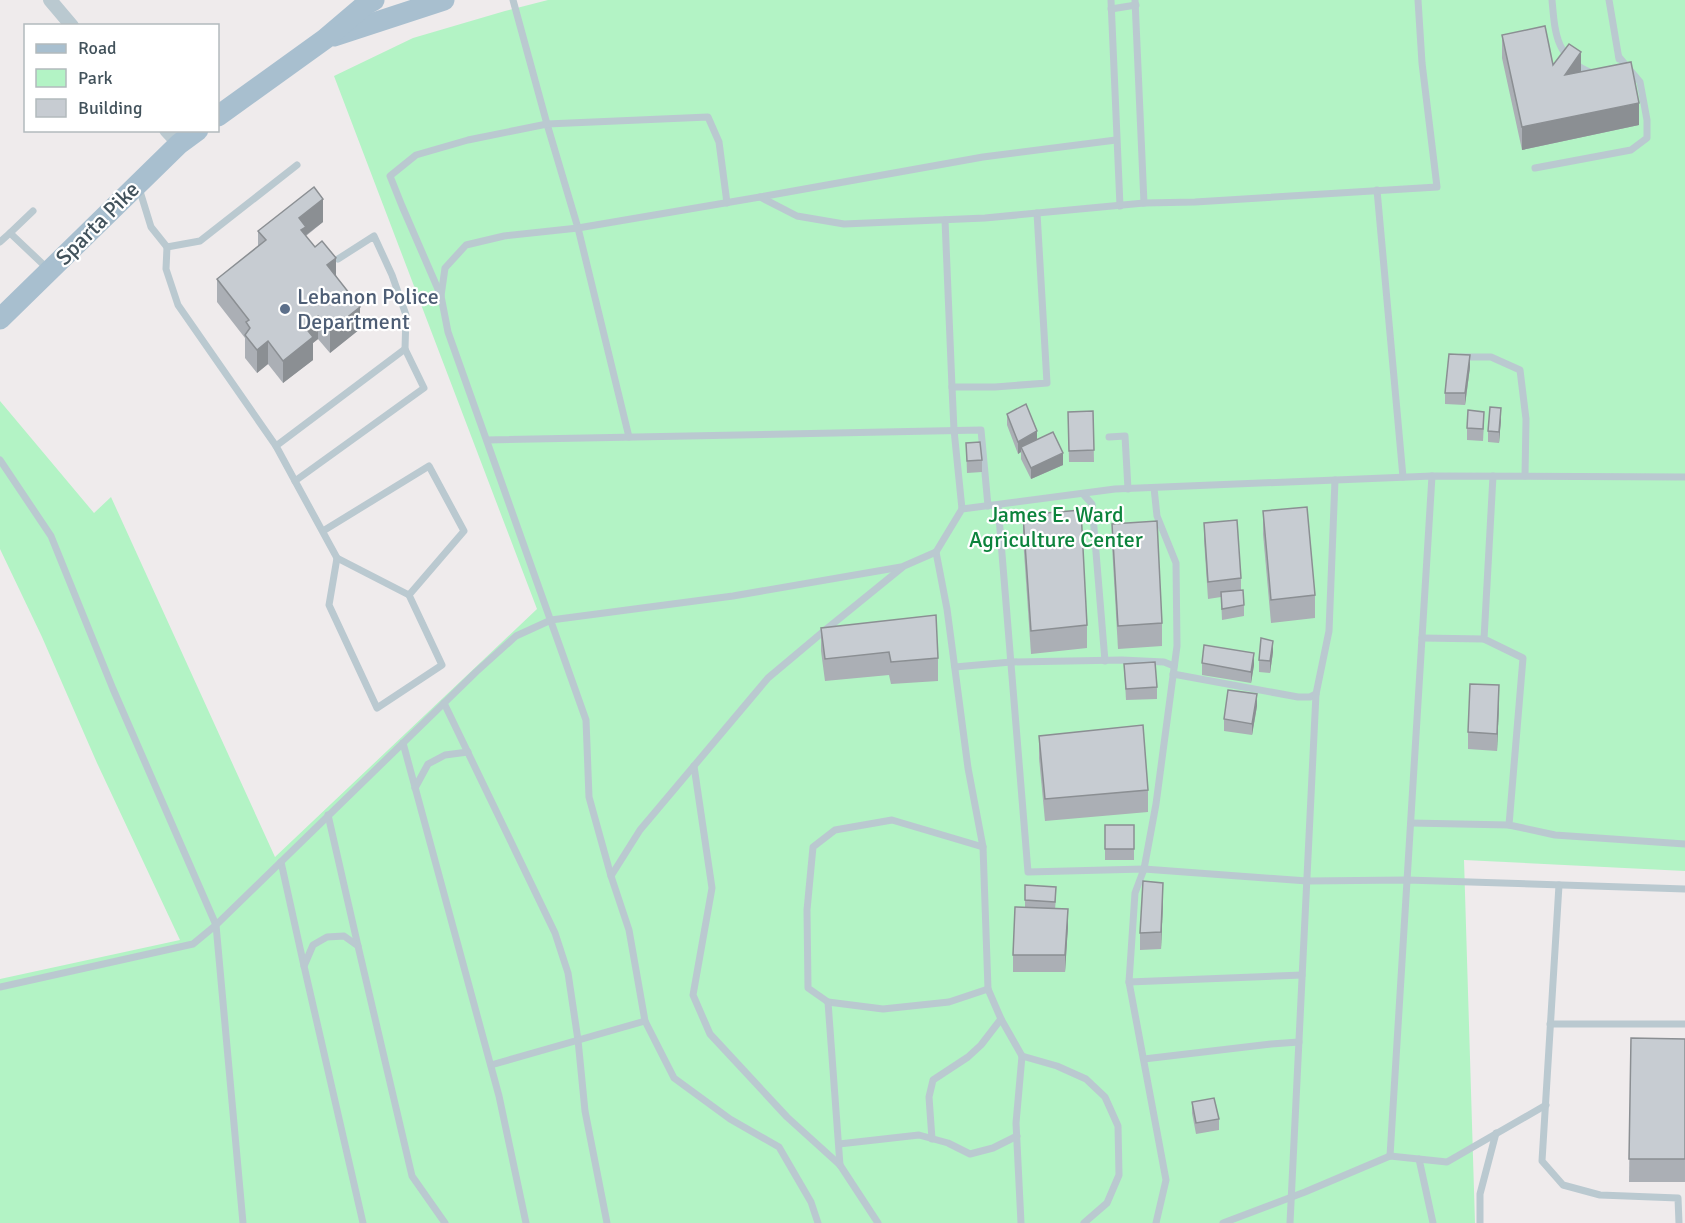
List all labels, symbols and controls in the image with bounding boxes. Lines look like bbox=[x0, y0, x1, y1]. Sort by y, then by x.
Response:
legend bbox=[24, 24, 219, 132]
text: Road bbox=[78, 37, 117, 59]
text: Park bbox=[78, 67, 113, 89]
text: Building bbox=[78, 97, 142, 119]
street label: Sparta Pike bbox=[50, 176, 145, 271]
place label: Lebanon Police Department bbox=[297, 283, 439, 335]
marker: Lebanon Police Department bbox=[278, 302, 292, 316]
park label: James E. Ward Agriculture Center bbox=[969, 501, 1143, 553]

